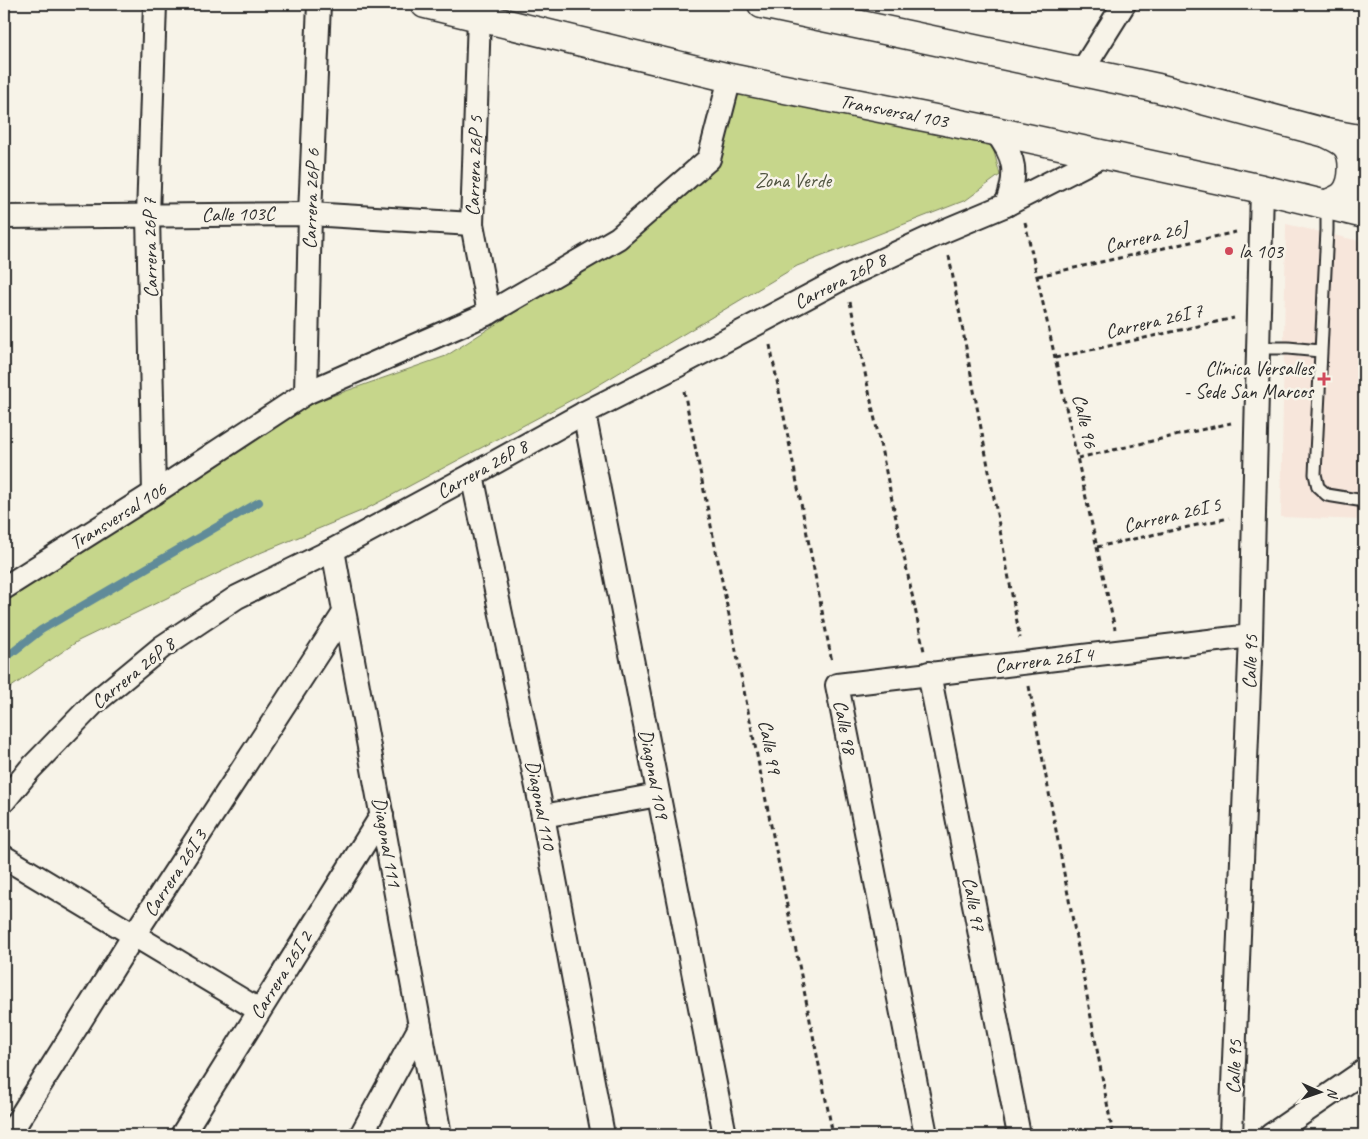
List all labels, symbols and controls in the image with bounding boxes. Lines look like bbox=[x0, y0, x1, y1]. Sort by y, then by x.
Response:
street label: Transversal 103 bbox=[838, 88, 952, 134]
street label: Carrera 26P 5 bbox=[460, 114, 488, 217]
street label: Carrera 26P 6 bbox=[297, 147, 325, 250]
park label: Zona Verde bbox=[755, 168, 833, 193]
street label: Carrera 26P 7 bbox=[137, 197, 163, 298]
street label: Calle 103C bbox=[201, 201, 277, 227]
street label: Carrera 26J bbox=[1103, 215, 1192, 259]
place label: la 103 bbox=[1239, 239, 1285, 264]
marker: la 103 bbox=[1223, 245, 1235, 257]
street label: Carrera 26P 8 bbox=[790, 246, 892, 315]
street label: Carrera 26I 7 bbox=[1103, 297, 1206, 344]
place label: Clínica Versalles - Sede San Marcos bbox=[1184, 356, 1315, 404]
marker: Clínica Versalles - Sede San Marcos bbox=[1317, 372, 1331, 386]
street label: Calle 96 bbox=[1067, 392, 1104, 451]
street label: Carrera 26P 8 bbox=[432, 433, 534, 504]
street label: Transversal 106 bbox=[65, 476, 172, 556]
street label: Carrera 26I 5 bbox=[1121, 491, 1224, 538]
street label: Carrera 26P 8 bbox=[86, 630, 181, 714]
street label: Calle 95 bbox=[1237, 633, 1263, 690]
street label: Carrera 26I 4 bbox=[993, 641, 1097, 678]
street label: Calle 98 bbox=[828, 698, 863, 758]
street label: Calle 99 bbox=[753, 718, 788, 778]
street label: Diagonal 109 bbox=[633, 727, 675, 823]
street label: Diagonal 110 bbox=[520, 758, 562, 854]
street label: Diagonal 111 bbox=[367, 795, 407, 890]
street label: Carrera 26I 3 bbox=[138, 823, 214, 921]
street label: Calle 97 bbox=[957, 875, 992, 934]
street label: Carrera 26I 2 bbox=[244, 925, 319, 1024]
street label: Calle 95 bbox=[1221, 1038, 1247, 1095]
north arrow bbox=[1296, 1066, 1346, 1116]
text: N bbox=[1324, 1088, 1341, 1099]

